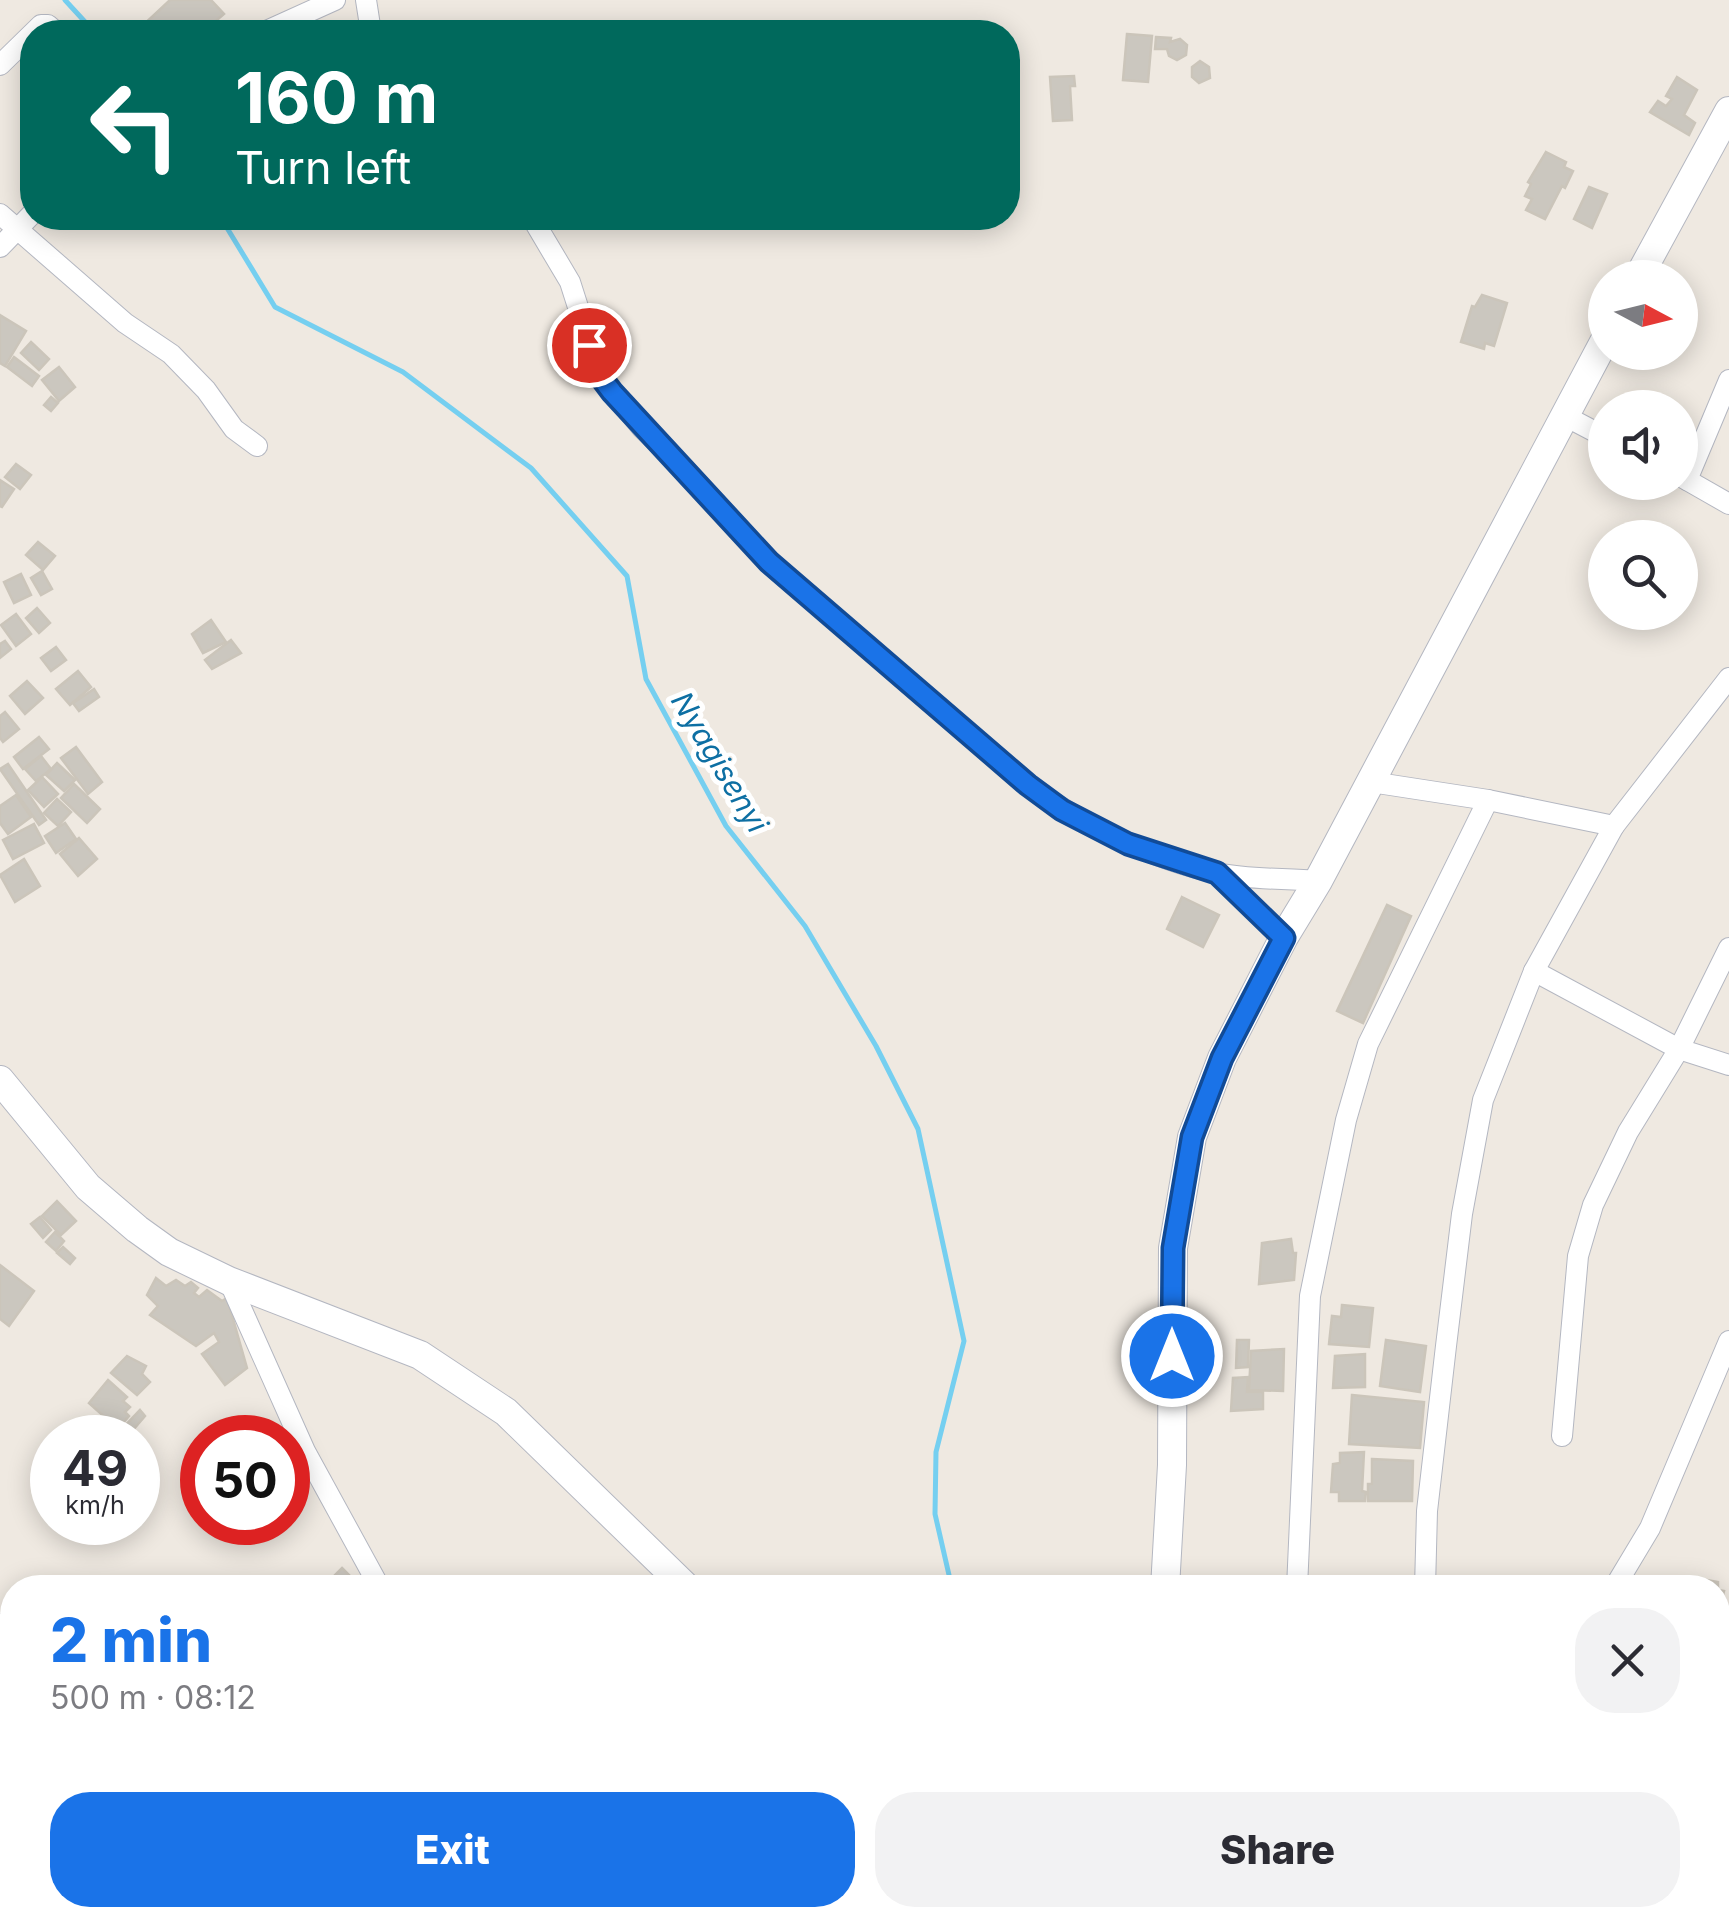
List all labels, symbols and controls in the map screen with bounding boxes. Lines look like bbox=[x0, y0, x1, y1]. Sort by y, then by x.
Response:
text: 160 m bbox=[235, 55, 438, 140]
icon: left bbox=[70, 60, 200, 190]
text: Turn left bbox=[235, 140, 411, 195]
north arrow bbox=[1588, 260, 1698, 370]
map controls bbox=[1588, 260, 1698, 630]
pin bbox=[547, 303, 632, 388]
icon: arrive bbox=[562, 318, 617, 373]
button: sound bbox=[1588, 390, 1698, 500]
button: search bbox=[1588, 520, 1698, 630]
water label: Nyagisenyi bbox=[664, 685, 776, 839]
position arrow bbox=[1120, 1304, 1224, 1408]
speed limit sign: 50 bbox=[180, 1415, 310, 1545]
text: 49 bbox=[62, 1438, 128, 1498]
text: km/h bbox=[65, 1490, 125, 1520]
text: 2 min bbox=[50, 1604, 212, 1676]
button: close bbox=[1575, 1608, 1680, 1713]
text: 500 m · 08:12 bbox=[50, 1678, 256, 1717]
button: Exit bbox=[50, 1792, 855, 1907]
button: Share bbox=[875, 1792, 1680, 1907]

